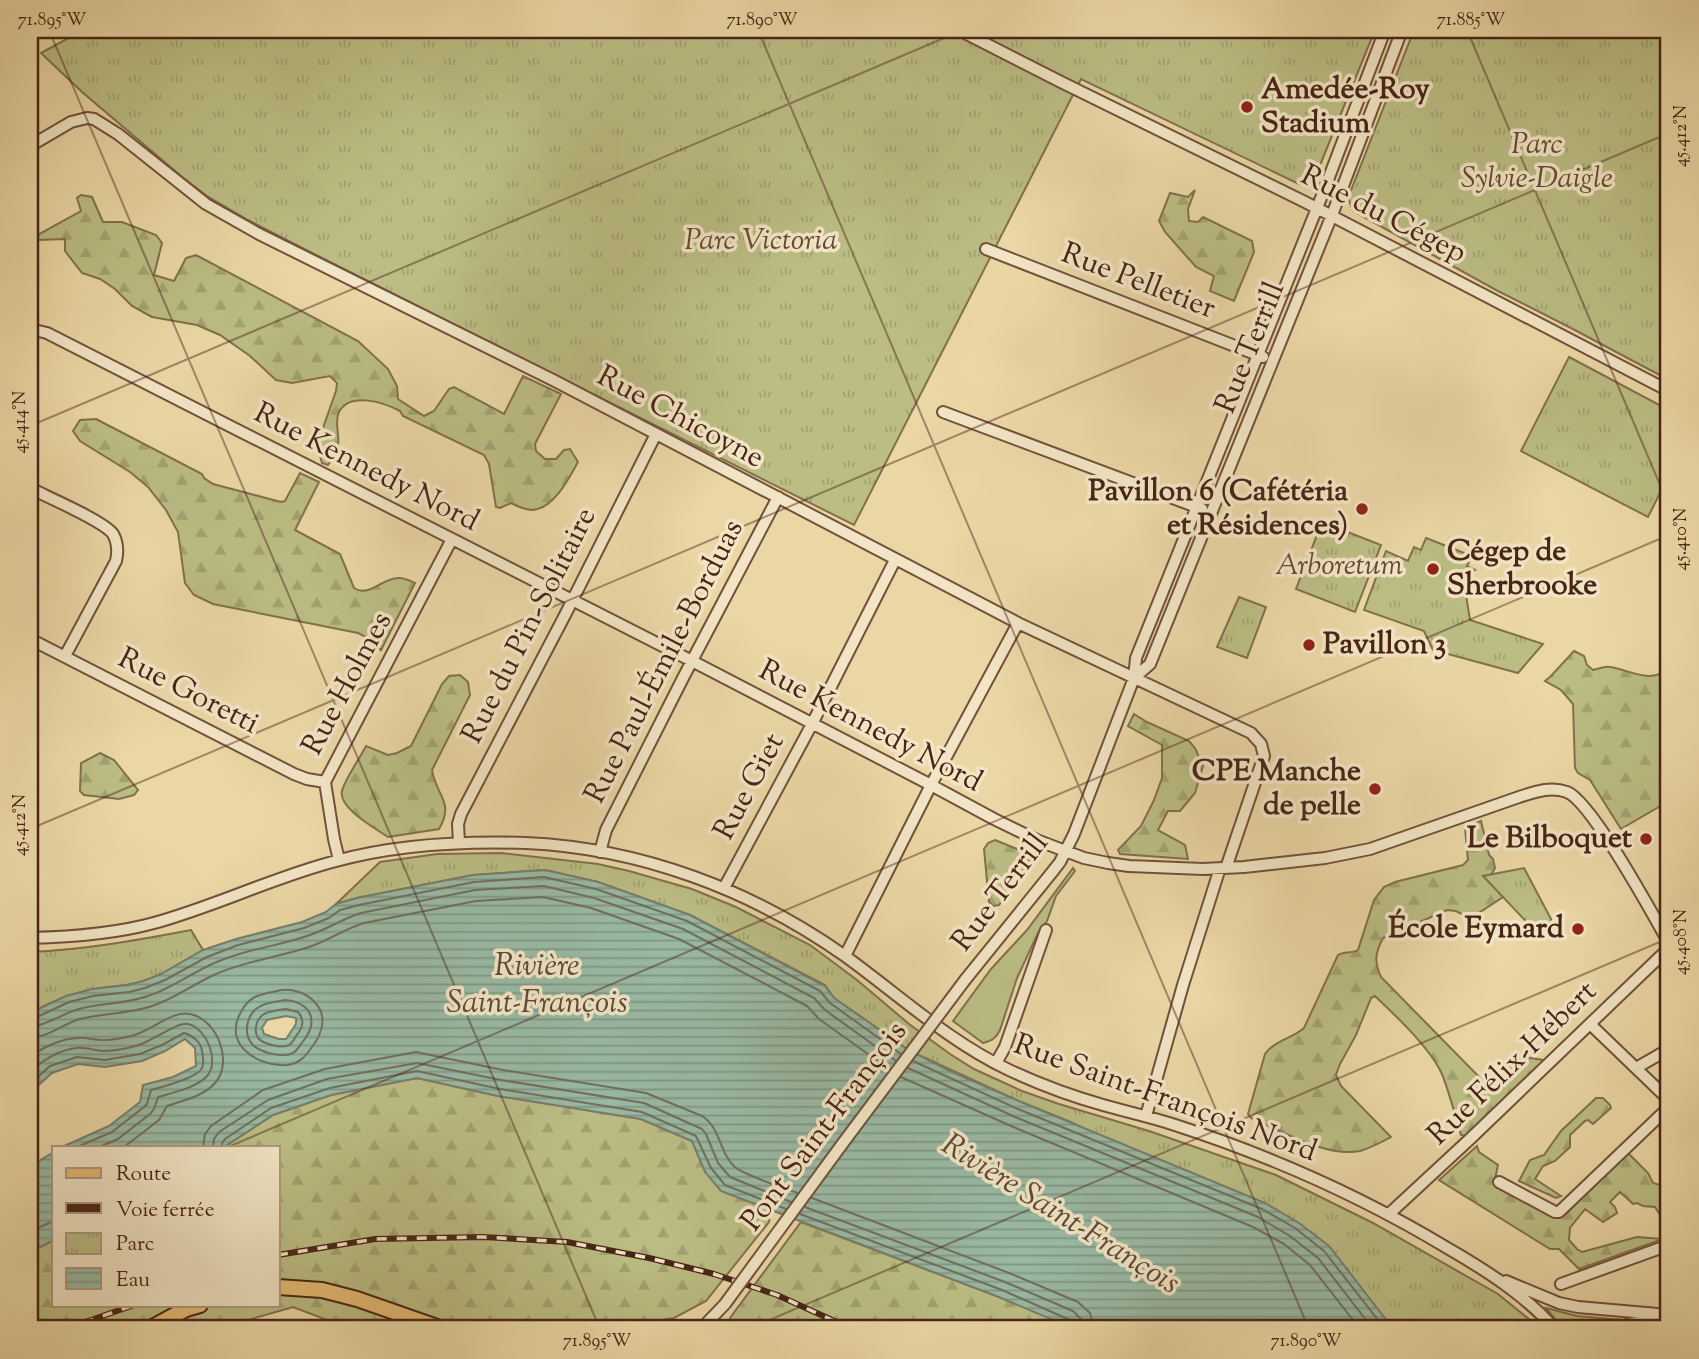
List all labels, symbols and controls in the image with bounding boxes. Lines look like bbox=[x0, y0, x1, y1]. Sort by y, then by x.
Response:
text: 71.895°W bbox=[18, 8, 86, 34]
text: 71.890°W bbox=[726, 8, 798, 34]
text: 71.885°W bbox=[1437, 8, 1505, 34]
place label: Amedée-Roy Stadium bbox=[1261, 69, 1430, 146]
marker: Amedée-Roy Stadium bbox=[1239, 99, 1255, 115]
text: 45.412°N bbox=[1669, 105, 1695, 167]
park label: Parc Sylvie-Daigle bbox=[1461, 124, 1613, 201]
street label: Rue du Cégep bbox=[1293, 155, 1473, 275]
park label: Parc Victoria bbox=[684, 220, 838, 263]
street label: Rue Pelletier bbox=[1055, 233, 1221, 331]
street label: Rue Terrill bbox=[1205, 276, 1297, 420]
street label: Rue Chicoyne bbox=[589, 356, 771, 480]
text: 45.414°N bbox=[8, 391, 34, 453]
street label: Rue Kennedy Nord bbox=[246, 393, 486, 543]
place label: Pavillon 6 (Cafétéria et Résidences) bbox=[1088, 471, 1348, 548]
street label: Rue du Pin-Solitaire bbox=[452, 500, 608, 752]
marker: Pavillon 6 (Cafétéria et Résidences) bbox=[1354, 501, 1370, 517]
text: 45.410°N bbox=[1669, 508, 1695, 570]
street label: Rue Paul-Émile-Borduas bbox=[575, 513, 755, 811]
place label: Cégep de Sherbrooke bbox=[1447, 531, 1597, 608]
park label: Arboretum bbox=[1275, 545, 1403, 588]
marker: Cégep de Sherbrooke bbox=[1425, 561, 1441, 577]
street label: Rue Holmes bbox=[292, 605, 404, 763]
place label: Pavillon 3 bbox=[1323, 624, 1446, 667]
marker: Pavillon 3 bbox=[1301, 637, 1317, 653]
street label: Rue Goretti bbox=[110, 638, 266, 746]
street label: Rue Kennedy Nord bbox=[750, 650, 990, 804]
street label: Rue Giet bbox=[704, 726, 796, 848]
place label: CPE Manche de pelle bbox=[1192, 751, 1361, 828]
marker: CPE Manche de pelle bbox=[1367, 781, 1383, 797]
text: 45.412°N bbox=[8, 794, 34, 856]
place label: Le Bilboquet bbox=[1467, 818, 1633, 861]
street label: Rue Terrill bbox=[942, 825, 1060, 961]
marker: Le Bilboquet bbox=[1638, 831, 1654, 847]
place label: École Eymard bbox=[1388, 908, 1564, 951]
text: 45.408°N bbox=[1669, 909, 1695, 975]
marker: École Eymard bbox=[1570, 921, 1586, 937]
water label: Rivière Saint-François bbox=[446, 944, 628, 1027]
street label: Rue Félix-Hébert bbox=[1419, 972, 1607, 1156]
street label: Pont Saint-François bbox=[732, 1013, 918, 1241]
street label: Rue Saint-François Nord bbox=[1007, 1024, 1323, 1174]
water label: Rivière Saint-François bbox=[932, 1123, 1188, 1307]
legend bbox=[52, 1146, 280, 1306]
text: Route bbox=[116, 1160, 171, 1190]
text: Voie ferrée bbox=[116, 1196, 214, 1226]
text: Parc bbox=[116, 1230, 154, 1260]
text: Eau bbox=[116, 1266, 150, 1296]
text: 71.895°W bbox=[563, 1329, 631, 1355]
text: 71.890°W bbox=[1270, 1329, 1342, 1355]

